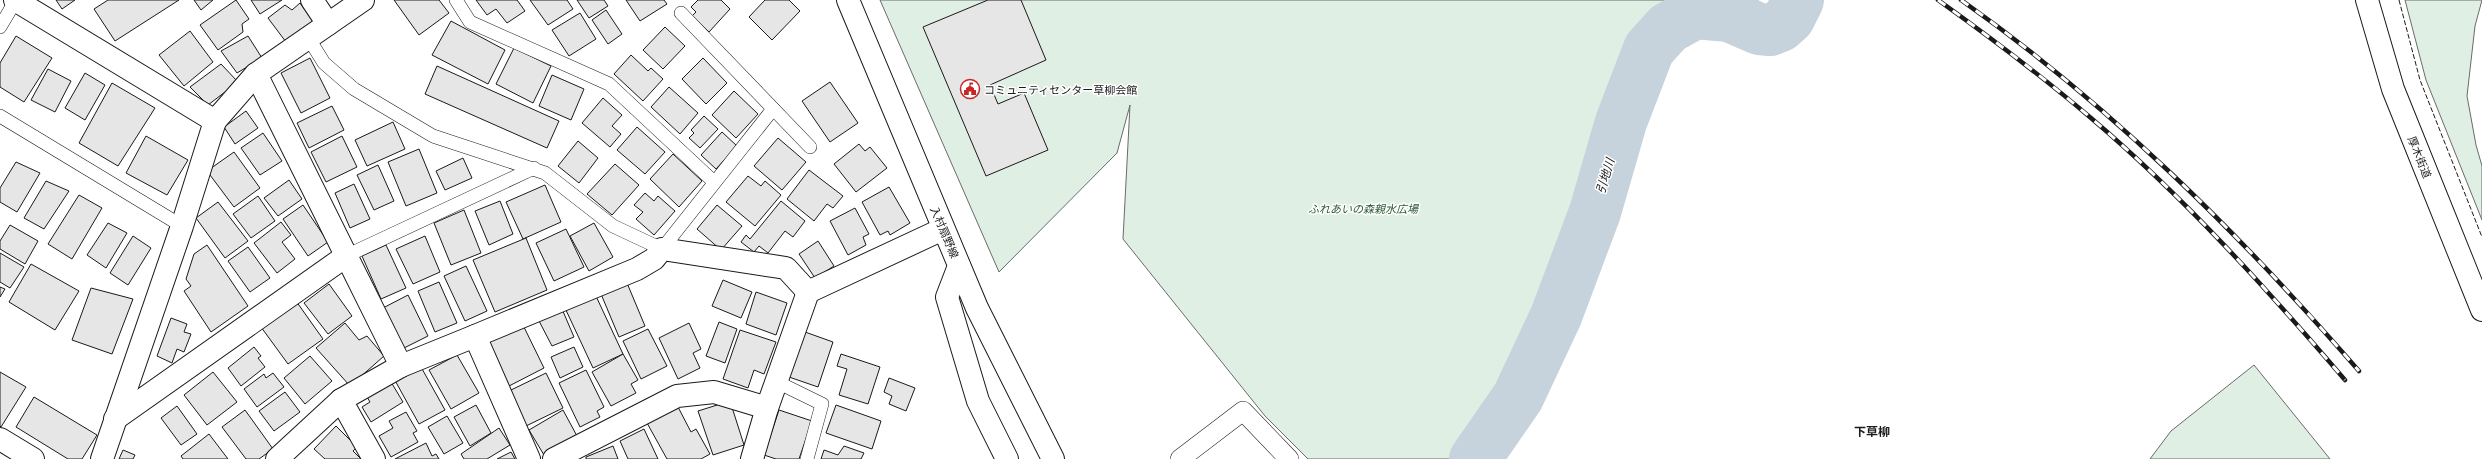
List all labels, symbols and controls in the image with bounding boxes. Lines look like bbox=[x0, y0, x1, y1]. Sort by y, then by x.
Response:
public building icon: コミュニティセンター草柳会館 bbox=[959, 78, 981, 100]
place label: コミュニティセンター草柳会館 bbox=[984, 82, 1137, 97]
street label: 厚木街道 bbox=[2405, 134, 2435, 180]
water label: 引地川 bbox=[1592, 154, 1619, 196]
park label: ふれあいの森親水広場 bbox=[1308, 201, 1420, 216]
street label: 入村扇野線 bbox=[927, 204, 963, 260]
district label: 下草柳 bbox=[1854, 423, 1890, 440]

